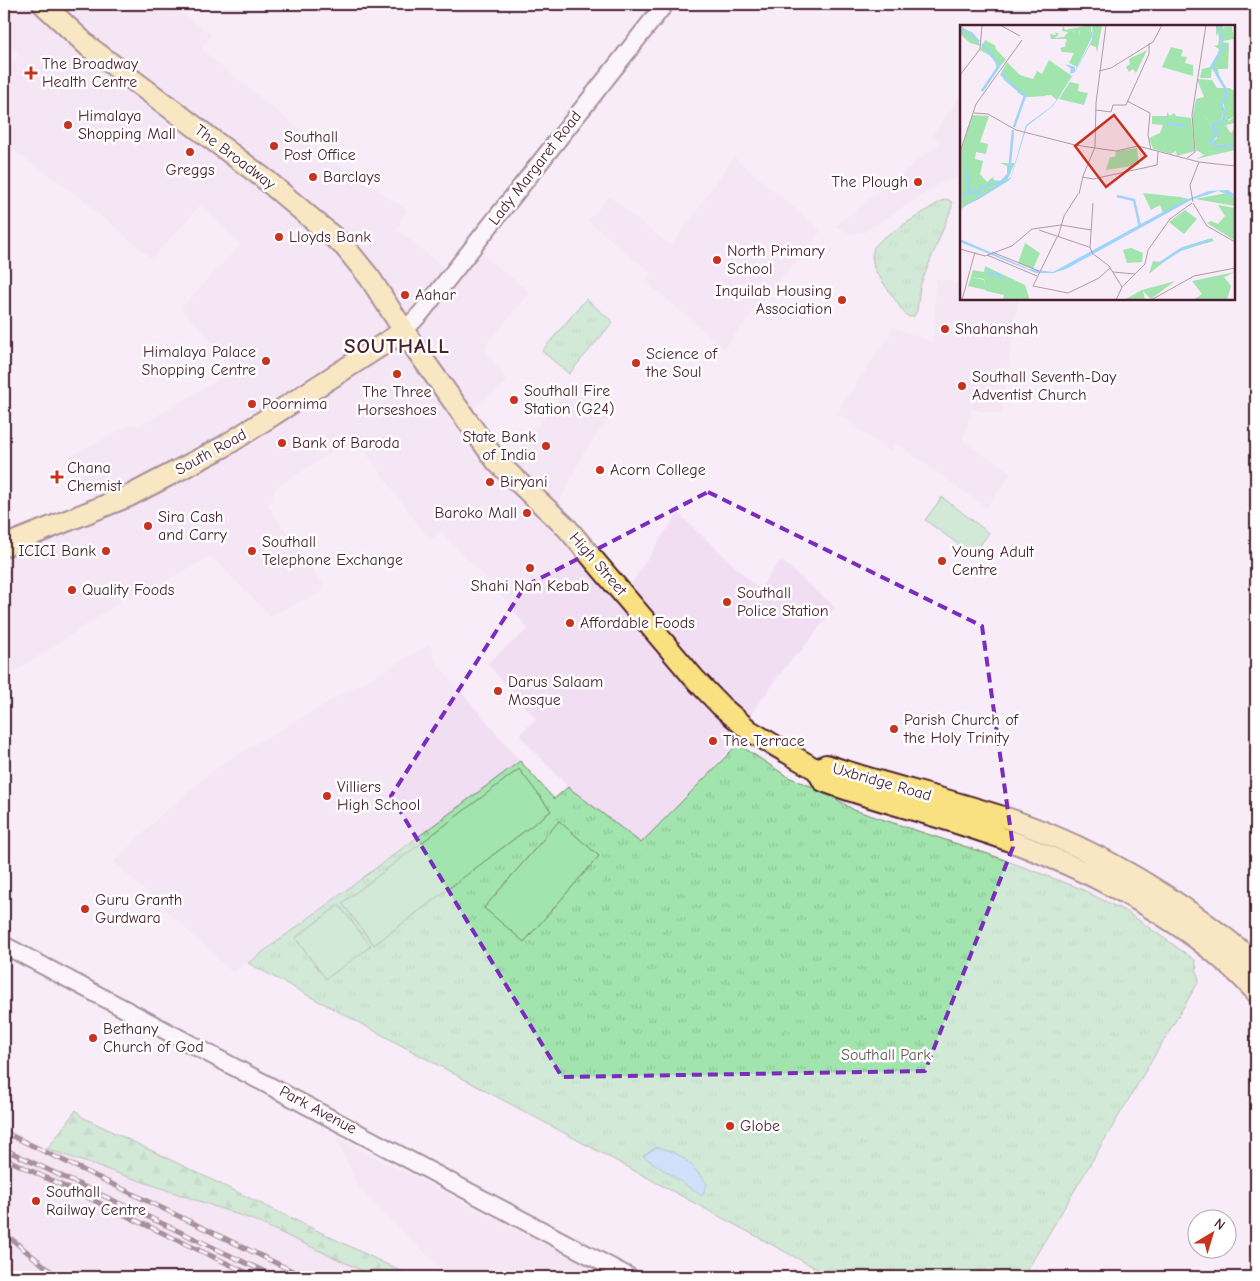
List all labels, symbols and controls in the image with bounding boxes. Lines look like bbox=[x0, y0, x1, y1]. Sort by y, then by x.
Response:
inset map bbox=[960, 25, 1235, 300]
place label: The Broadway Health Centre bbox=[42, 55, 139, 91]
marker: The Broadway Health Centre bbox=[24, 66, 38, 80]
place label: Himalaya Shopping Mall bbox=[78, 107, 176, 143]
street label: Lady Margaret Road bbox=[485, 107, 585, 229]
marker: Himalaya Shopping Mall bbox=[62, 119, 74, 131]
street label: The Broadway bbox=[191, 121, 279, 194]
place label: Southall Post Office bbox=[284, 128, 356, 164]
marker: Southall Post Office bbox=[268, 140, 280, 152]
marker: Greggs bbox=[184, 146, 196, 158]
place label: Greggs bbox=[165, 161, 215, 179]
place label: Barclays bbox=[323, 168, 381, 186]
marker: Barclays bbox=[307, 171, 319, 183]
place label: The Plough bbox=[832, 173, 908, 191]
marker: The Plough bbox=[912, 176, 924, 188]
place label: Lloyds Bank bbox=[289, 228, 371, 246]
marker: Lloyds Bank bbox=[273, 231, 285, 243]
place label: North Primary School bbox=[727, 242, 826, 278]
marker: North Primary School bbox=[711, 254, 723, 266]
place label: Inquilab Housing Association bbox=[715, 282, 832, 318]
place label: Aahar bbox=[415, 286, 456, 304]
marker: Aahar bbox=[399, 289, 411, 301]
marker: Inquilab Housing Association bbox=[836, 294, 848, 306]
place label: Shahanshah bbox=[955, 320, 1038, 338]
marker: Shahanshah bbox=[939, 323, 951, 335]
district label: SOUTHALL bbox=[344, 334, 450, 358]
place label: Himalaya Palace Shopping Centre bbox=[142, 343, 256, 379]
place label: Science of the Soul bbox=[645, 345, 719, 381]
marker: Himalaya Palace Shopping Centre bbox=[260, 355, 272, 367]
marker: Science of the Soul bbox=[630, 357, 642, 369]
marker: The Three Horseshoes bbox=[391, 368, 403, 380]
place label: Southall Seventh-Day Adventist Church bbox=[972, 368, 1117, 404]
marker: Southall Seventh-Day Adventist Church bbox=[956, 380, 968, 392]
place label: Southall Fire Station (G24) bbox=[524, 382, 615, 418]
place label: The Three Horseshoes bbox=[357, 383, 437, 419]
marker: Southall Fire Station (G24) bbox=[508, 394, 520, 406]
place label: Poornima bbox=[262, 395, 328, 413]
marker: Poornima bbox=[246, 398, 258, 410]
street label: South Road bbox=[172, 425, 250, 479]
place label: State Bank of India bbox=[463, 428, 536, 464]
place label: Bank of Baroda bbox=[292, 434, 400, 452]
marker: Bank of Baroda bbox=[276, 437, 288, 449]
marker: State Bank of India bbox=[540, 440, 552, 452]
place label: Chana Chemist bbox=[67, 459, 122, 495]
place label: Acorn College bbox=[610, 461, 706, 479]
marker: Acorn College bbox=[594, 464, 606, 476]
marker: Chana Chemist bbox=[51, 471, 63, 483]
place label: Biryani bbox=[500, 473, 548, 491]
marker: Biryani bbox=[484, 476, 496, 488]
place label: Baroko Mall bbox=[434, 504, 517, 522]
marker: Baroko Mall bbox=[521, 507, 533, 519]
place label: Sira Cash and Carry bbox=[158, 508, 228, 544]
marker: Sira Cash and Carry bbox=[142, 520, 154, 532]
street label: High Street bbox=[566, 529, 631, 600]
place label: Southall Telephone Exchange bbox=[262, 533, 403, 569]
place label: ICICI Bank bbox=[18, 542, 96, 560]
place label: Young Adult Centre bbox=[952, 543, 1034, 579]
marker: ICICI Bank bbox=[100, 545, 112, 557]
marker: Southall Telephone Exchange bbox=[246, 545, 258, 557]
marker: Young Adult Centre bbox=[936, 555, 948, 567]
marker: Shahi Nan Kebab bbox=[524, 562, 536, 574]
place label: Shahi Nan Kebab bbox=[471, 577, 589, 595]
place label: Quality Foods bbox=[82, 581, 175, 599]
marker: Quality Foods bbox=[66, 584, 78, 596]
place label: Southall Police Station bbox=[737, 584, 829, 620]
marker: Southall Police Station bbox=[721, 596, 733, 608]
place label: Affordable Foods bbox=[580, 614, 695, 632]
marker: Affordable Foods bbox=[564, 617, 576, 629]
place label: Darus Salaam Mosque bbox=[508, 673, 603, 709]
marker: Darus Salaam Mosque bbox=[492, 685, 504, 697]
place label: Parish Church of the Holy Trinity bbox=[903, 711, 1020, 747]
marker: Parish Church of the Holy Trinity bbox=[888, 723, 900, 735]
place label: The Terrace bbox=[723, 732, 805, 750]
marker: The Terrace bbox=[707, 735, 719, 747]
street label: Uxbridge Road bbox=[830, 759, 934, 805]
place label: Villiers High School bbox=[337, 778, 420, 814]
marker: Villiers High School bbox=[321, 790, 333, 802]
place label: Guru Granth Gurdwara bbox=[95, 891, 182, 927]
marker: Guru Granth Gurdwara bbox=[79, 903, 91, 915]
place label: Bethany Church of God bbox=[103, 1020, 204, 1056]
marker: Bethany Church of God bbox=[87, 1032, 99, 1044]
park label: Southall Park bbox=[841, 1046, 931, 1064]
street label: Park Avenue bbox=[276, 1082, 360, 1138]
place label: Globe bbox=[740, 1117, 780, 1135]
marker: Globe bbox=[724, 1120, 736, 1132]
place label: Southall Railway Centre bbox=[46, 1183, 146, 1219]
marker: Southall Railway Centre bbox=[30, 1195, 42, 1207]
north arrow bbox=[1188, 1208, 1238, 1258]
text: N bbox=[1211, 1215, 1229, 1234]

